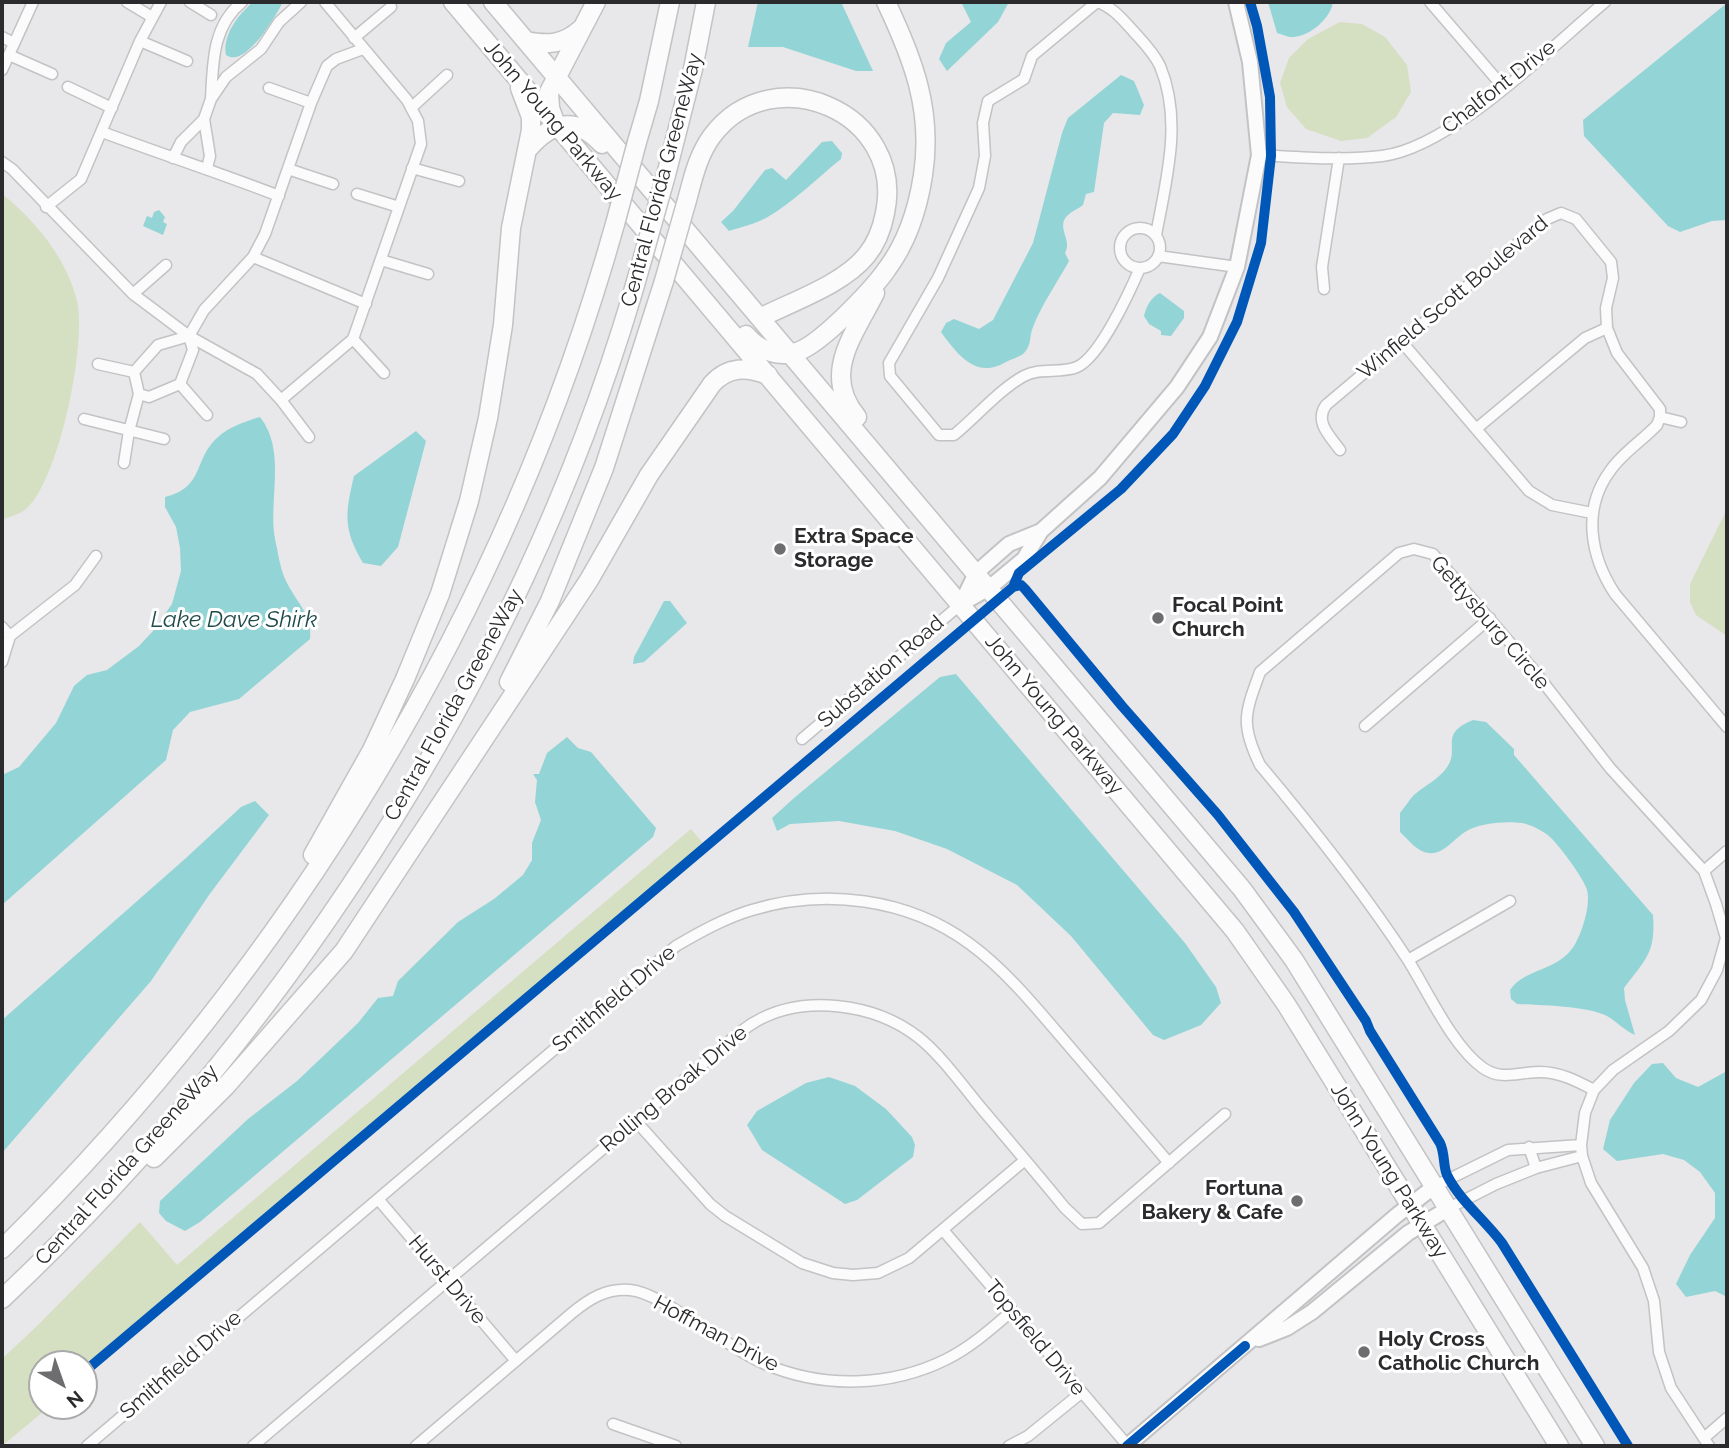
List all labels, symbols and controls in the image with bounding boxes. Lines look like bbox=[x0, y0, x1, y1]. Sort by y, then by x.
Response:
street label: Chalfont Drive bbox=[1437, 35, 1561, 139]
street label: John Young Parkway bbox=[479, 36, 627, 206]
street label: Central Florida GreeneWay bbox=[616, 50, 708, 310]
street label: Winfield Scott Boulevard bbox=[1353, 211, 1553, 385]
place label: Extra Space Storage bbox=[794, 524, 913, 574]
marker: Extra Space Storage bbox=[772, 541, 788, 557]
street label: Gettysburg Circle bbox=[1425, 551, 1555, 695]
street label: Central Florida GreeneWay bbox=[380, 585, 528, 825]
place label: Focal Point Church bbox=[1172, 593, 1283, 643]
water label: Lake Dave Shirk bbox=[151, 606, 317, 634]
street label: Substation Road bbox=[813, 610, 949, 734]
marker: Focal Point Church bbox=[1150, 610, 1166, 626]
street label: John Young Parkway bbox=[980, 630, 1128, 800]
street label: Smithfield Drive bbox=[547, 940, 681, 1058]
street label: Rolling Broak Drive bbox=[595, 1020, 753, 1158]
street label: Central Florida GreeneWay bbox=[30, 1059, 224, 1271]
street label: John Young Parkway bbox=[1325, 1079, 1453, 1263]
place label: Fortuna Bakery & Cafe bbox=[1142, 1176, 1283, 1226]
marker: Fortuna Bakery & Cafe bbox=[1289, 1193, 1305, 1209]
street label: Hurst Drive bbox=[403, 1231, 491, 1329]
street label: Topsfield Drive bbox=[979, 1275, 1091, 1401]
street label: Hoffman Drive bbox=[649, 1290, 783, 1378]
street label: Smithfield Drive bbox=[115, 1305, 247, 1425]
place label: Holy Cross Catholic Church bbox=[1378, 1327, 1539, 1377]
marker: Holy Cross Catholic Church bbox=[1356, 1344, 1372, 1360]
north arrow bbox=[28, 1350, 98, 1420]
text: N bbox=[63, 1386, 88, 1413]

